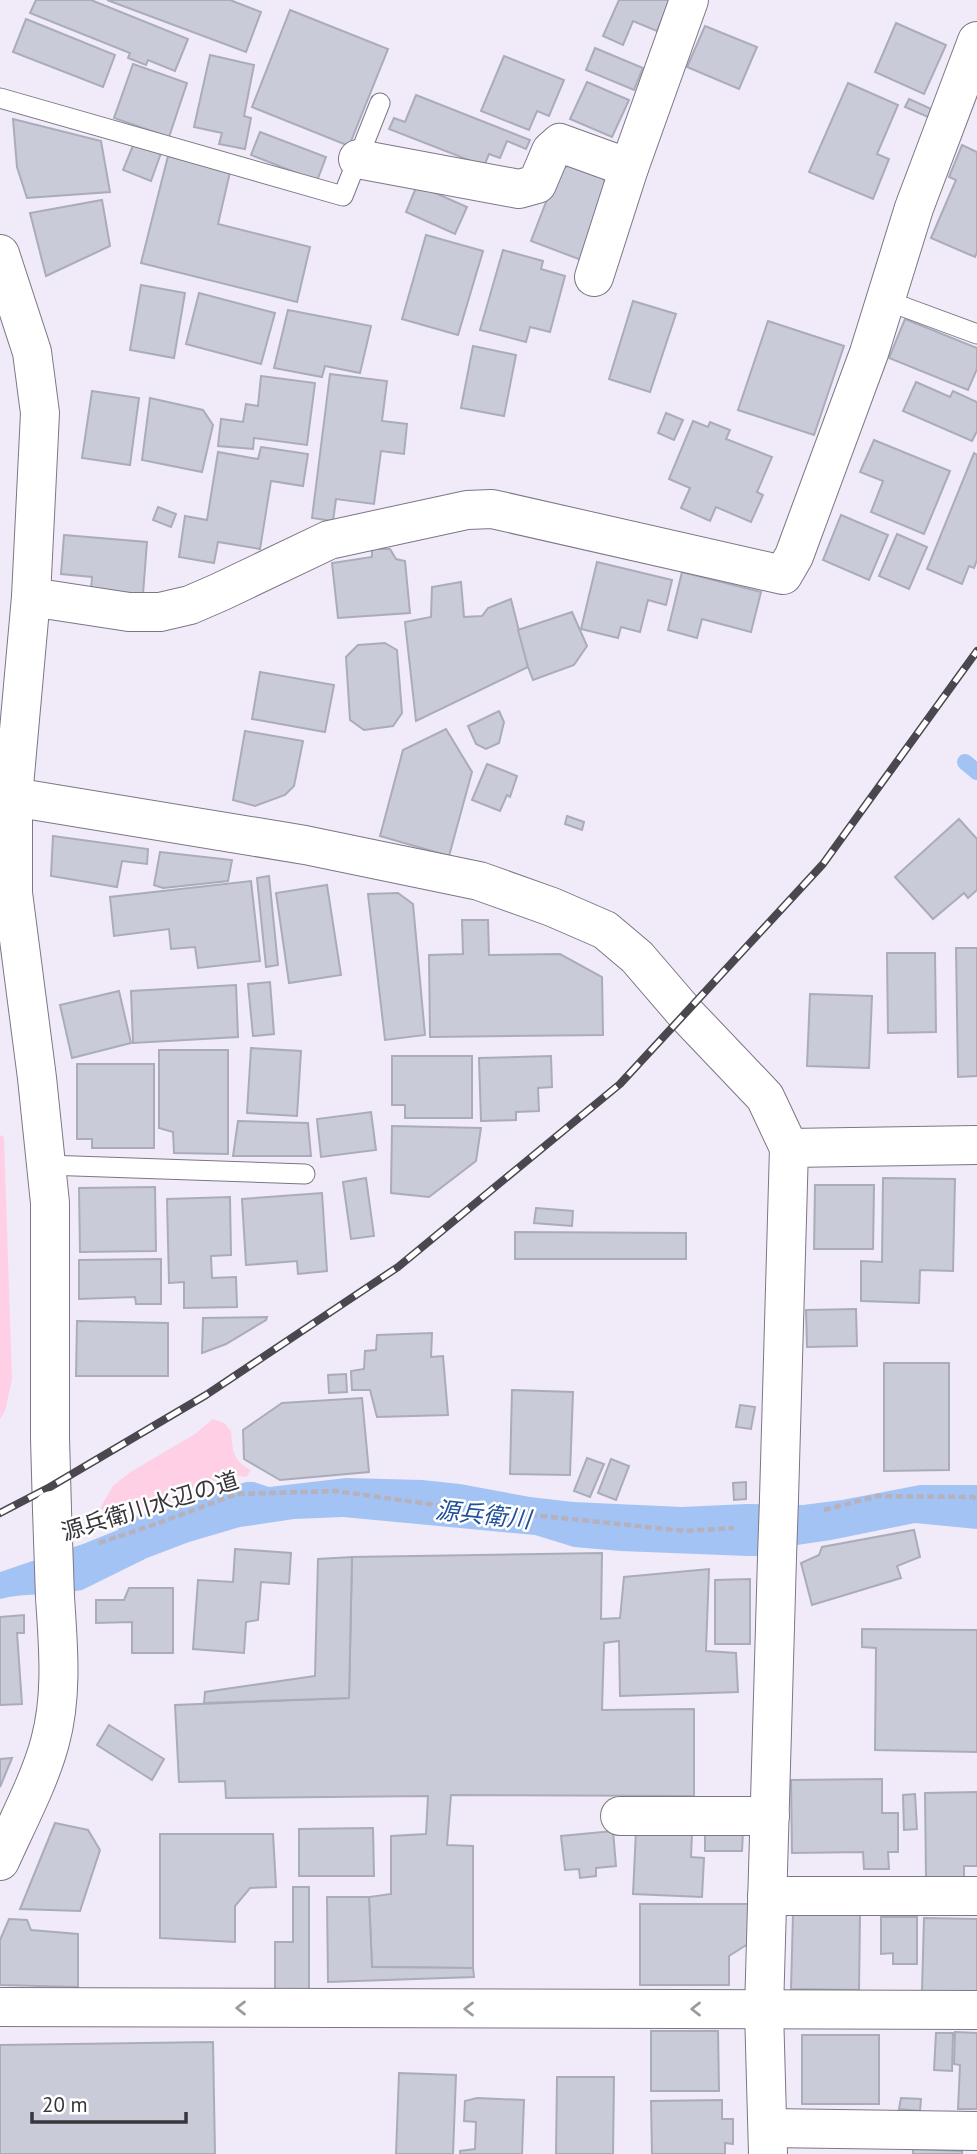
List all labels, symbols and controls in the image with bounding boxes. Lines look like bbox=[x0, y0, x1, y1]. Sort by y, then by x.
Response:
street label: 源兵衛川水辺の道 bbox=[58, 1465, 242, 1546]
water label: 源兵衛川 bbox=[434, 1494, 535, 1535]
one-way arrow bbox=[235, 2000, 246, 2016]
one-way arrow bbox=[463, 2001, 473, 2017]
one-way arrow bbox=[690, 2001, 701, 2017]
scale bar bbox=[32, 2080, 186, 2124]
text: 20 m bbox=[42, 2091, 88, 2118]

